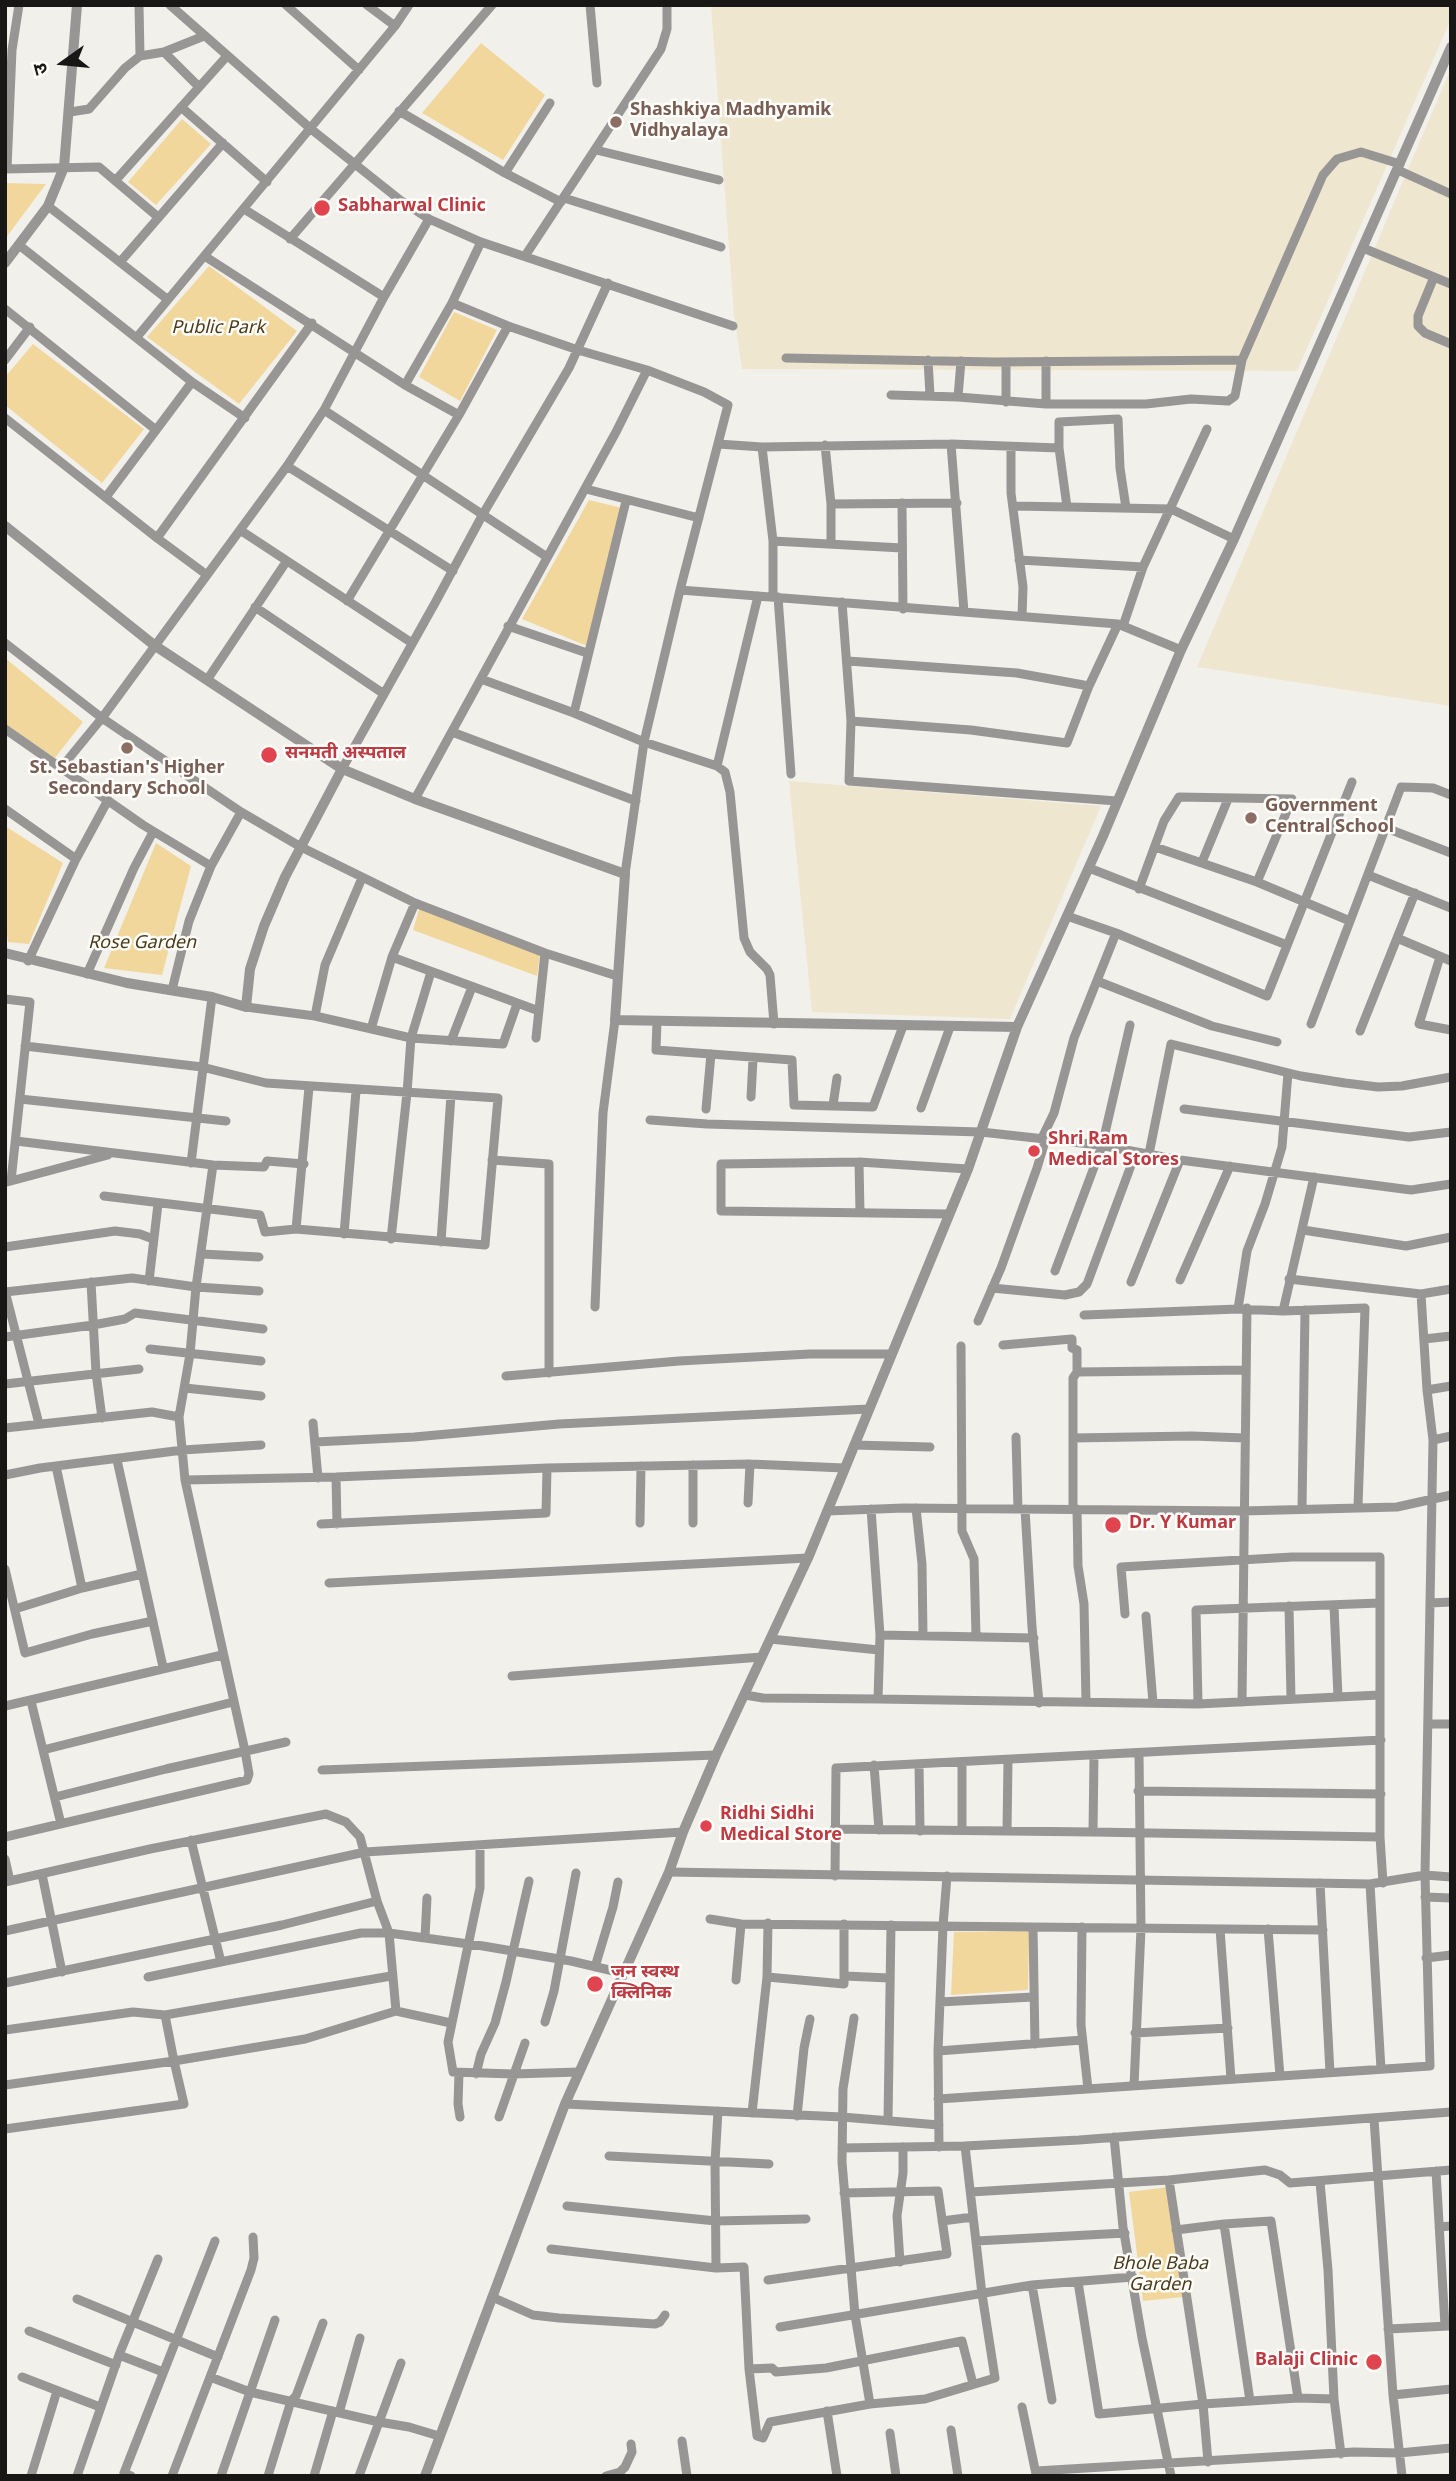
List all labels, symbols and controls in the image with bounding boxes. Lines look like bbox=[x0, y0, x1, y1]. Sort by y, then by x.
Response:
north arrow bbox=[28, 28, 98, 98]
text: उ bbox=[29, 60, 56, 77]
place label: Shashkiya Madhyamik Vidhyalaya bbox=[630, 101, 831, 144]
marker: Shashkiya Madhyamik Vidhyalaya bbox=[608, 114, 624, 130]
place label: Sabharwal Clinic bbox=[338, 197, 486, 219]
marker: Sabharwal Clinic bbox=[312, 198, 332, 218]
park label: Public Park bbox=[171, 319, 265, 341]
marker: St. Sebastian's Higher Secondary School bbox=[119, 740, 135, 756]
place label: सनमती अस्पताल bbox=[285, 744, 406, 766]
marker: सनमती अस्पताल bbox=[259, 745, 279, 765]
place label: St. Sebastian's Higher Secondary School bbox=[29, 759, 225, 802]
place label: Government Central School bbox=[1265, 797, 1394, 840]
marker: Government Central School bbox=[1243, 810, 1259, 826]
park label: Rose Garden bbox=[88, 934, 196, 956]
place label: Shri Ram Medical Stores bbox=[1048, 1130, 1179, 1172]
marker: Shri Ram Medical Stores bbox=[1026, 1143, 1042, 1159]
place label: Dr. Y Kumar bbox=[1129, 1514, 1236, 1536]
marker: Dr. Y Kumar bbox=[1103, 1515, 1123, 1535]
place label: Ridhi Sidhi Medical Store bbox=[720, 1805, 842, 1848]
marker: Ridhi Sidhi Medical Store bbox=[698, 1818, 714, 1834]
place label: जन स्वस्थ क्लिनिक bbox=[611, 1963, 679, 2006]
marker: जन स्वस्थ क्लिनिक bbox=[585, 1974, 605, 1994]
park label: Bhole Baba Garden bbox=[1112, 2255, 1208, 2298]
place label: Balaji Clinic bbox=[1255, 2351, 1358, 2373]
marker: Balaji Clinic bbox=[1364, 2352, 1384, 2372]

